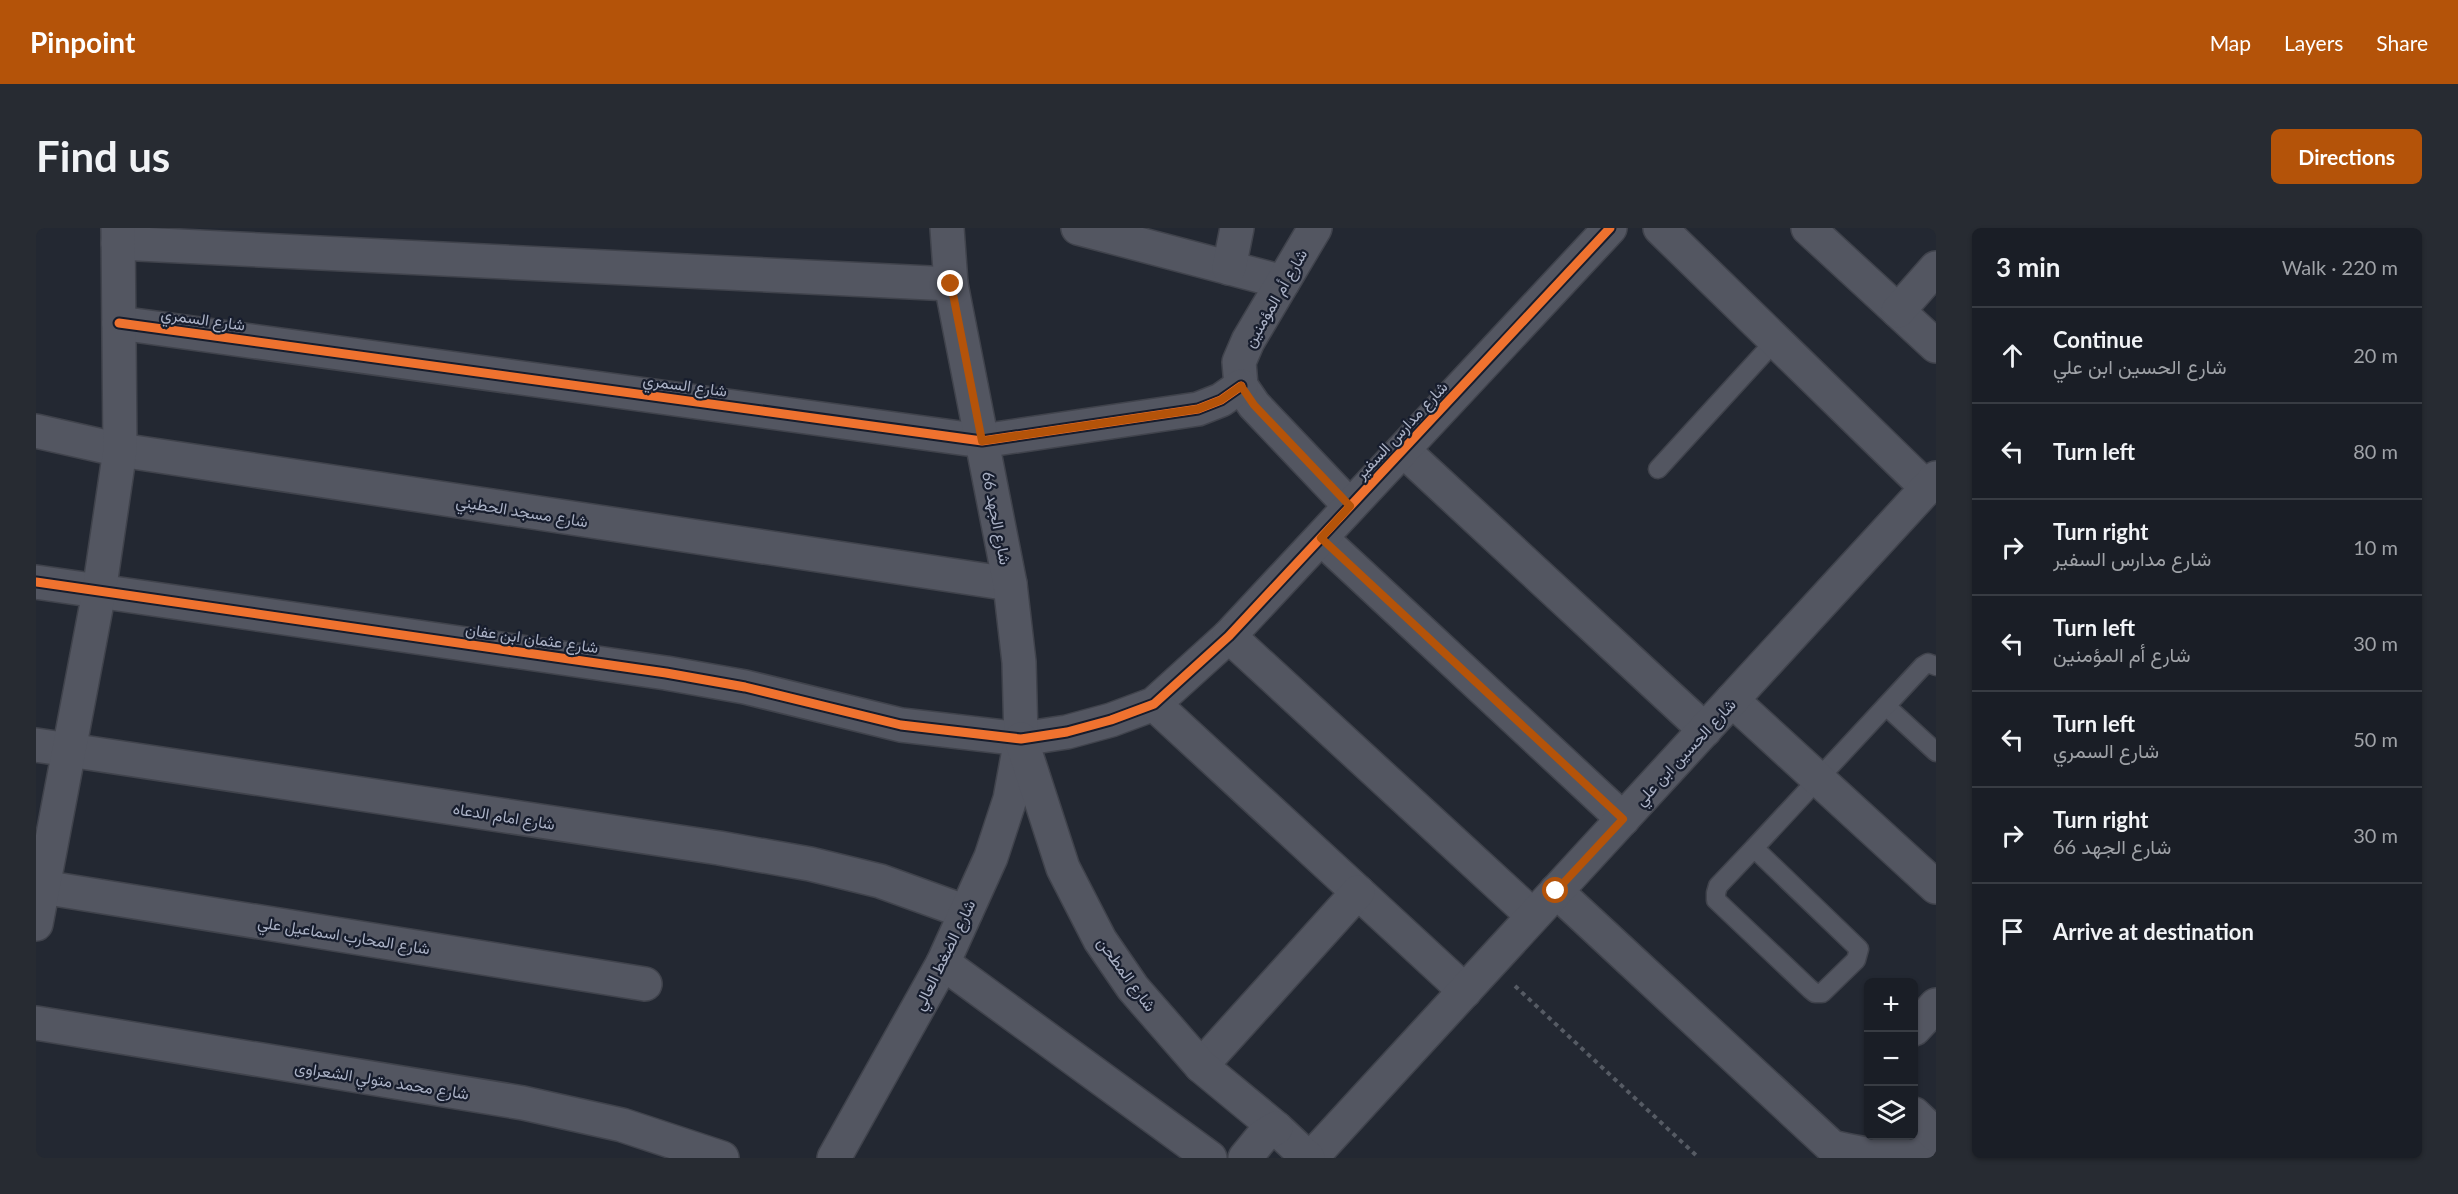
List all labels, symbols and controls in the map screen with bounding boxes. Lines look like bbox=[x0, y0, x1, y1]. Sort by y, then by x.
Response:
text: Pinpoint bbox=[30, 25, 135, 59]
text: Map bbox=[2210, 30, 2251, 55]
text: Layers bbox=[2284, 30, 2343, 55]
text: Share bbox=[2376, 30, 2428, 55]
button: Directions bbox=[2271, 129, 2422, 184]
text: Find us bbox=[36, 131, 170, 181]
street label: شارع أم المؤمنين bbox=[1239, 245, 1313, 352]
text: 3 min bbox=[1996, 251, 2060, 283]
text: Walk · 220 m bbox=[2282, 255, 2398, 279]
route end bbox=[937, 270, 963, 296]
street label: شارع السمري bbox=[159, 303, 246, 339]
text: Continue bbox=[2053, 326, 2143, 353]
icon: ahead bbox=[1996, 339, 2029, 372]
text: 20 m bbox=[2353, 343, 2398, 367]
text: شارع الحسين ابن علي bbox=[2053, 354, 2227, 378]
street label: شارع السمري bbox=[641, 369, 728, 405]
street label: شارع مدارس السفير bbox=[1350, 377, 1453, 485]
icon: left bbox=[1996, 435, 2029, 468]
text: Turn left bbox=[2053, 438, 2135, 465]
text: 80 m bbox=[2353, 439, 2398, 463]
street label: شارع الجهد 66 bbox=[976, 470, 1016, 567]
street label: شارع مسجد الحطيني bbox=[454, 491, 589, 535]
text: Turn right bbox=[2053, 518, 2148, 545]
icon: right bbox=[1996, 531, 2029, 564]
text: 10 m bbox=[2353, 535, 2398, 559]
text: شارع مدارس السفير bbox=[2053, 546, 2211, 570]
text: Turn left bbox=[2053, 614, 2135, 641]
street label: شارع عثمان ابن عفان bbox=[464, 619, 600, 659]
icon: left bbox=[1996, 627, 2029, 660]
text: 30 m bbox=[2353, 631, 2398, 655]
text: شارع أم المؤمنين bbox=[2053, 642, 2191, 666]
street label: شارع الحسين ابن علي bbox=[1630, 694, 1743, 812]
text: Turn left bbox=[2053, 710, 2135, 737]
icon: left bbox=[1996, 723, 2029, 756]
text: 50 m bbox=[2353, 727, 2398, 751]
text: شارع السمري bbox=[2053, 738, 2159, 762]
street label: شارع امام الدعاه bbox=[451, 798, 556, 836]
text: Turn right bbox=[2053, 806, 2148, 833]
icon: right bbox=[1996, 819, 2029, 852]
text: 30 m bbox=[2353, 823, 2398, 847]
text: شارع الجهد 66 bbox=[2053, 834, 2171, 858]
route start bbox=[1542, 877, 1568, 903]
street label: شارع الضغط العالي bbox=[909, 896, 983, 1015]
street label: شارع المحارب اسماعيل علي bbox=[256, 911, 432, 962]
icon: arrive bbox=[1996, 915, 2029, 948]
text: Arrive at destination bbox=[2053, 918, 2254, 945]
street label: شارع المطحن bbox=[1092, 933, 1161, 1016]
map controls bbox=[1864, 978, 1918, 1140]
button: + bbox=[1864, 978, 1918, 1032]
button: − bbox=[1864, 1032, 1918, 1086]
street label: شارع محمد متولي الشعراوى bbox=[293, 1056, 471, 1108]
button: layers bbox=[1864, 1086, 1918, 1140]

